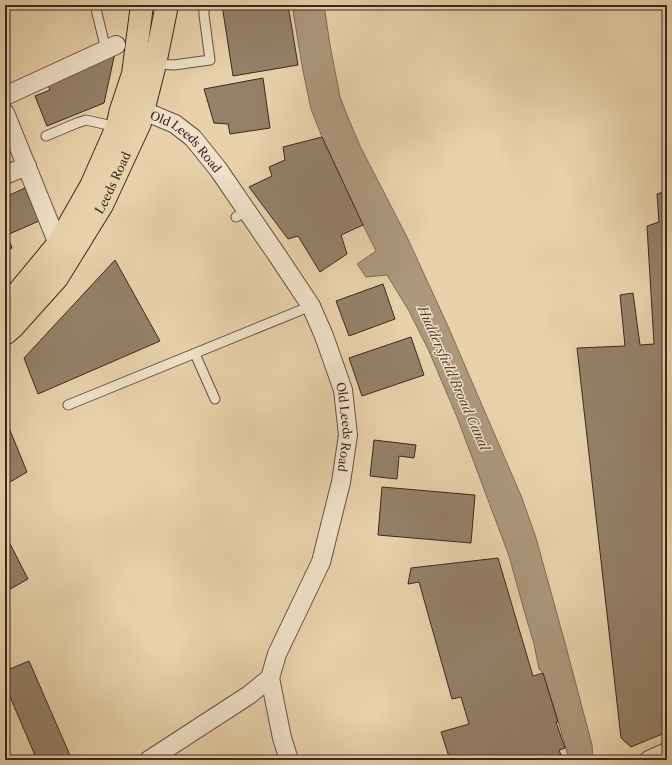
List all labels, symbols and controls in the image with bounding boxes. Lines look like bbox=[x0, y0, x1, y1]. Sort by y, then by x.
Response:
street label: Old Leeds Road bbox=[148, 107, 226, 176]
street label: Leeds Road bbox=[91, 148, 134, 216]
water label: Huddersfield Broad Canal bbox=[414, 302, 494, 455]
street label: Old Leeds Road bbox=[333, 380, 356, 474]

